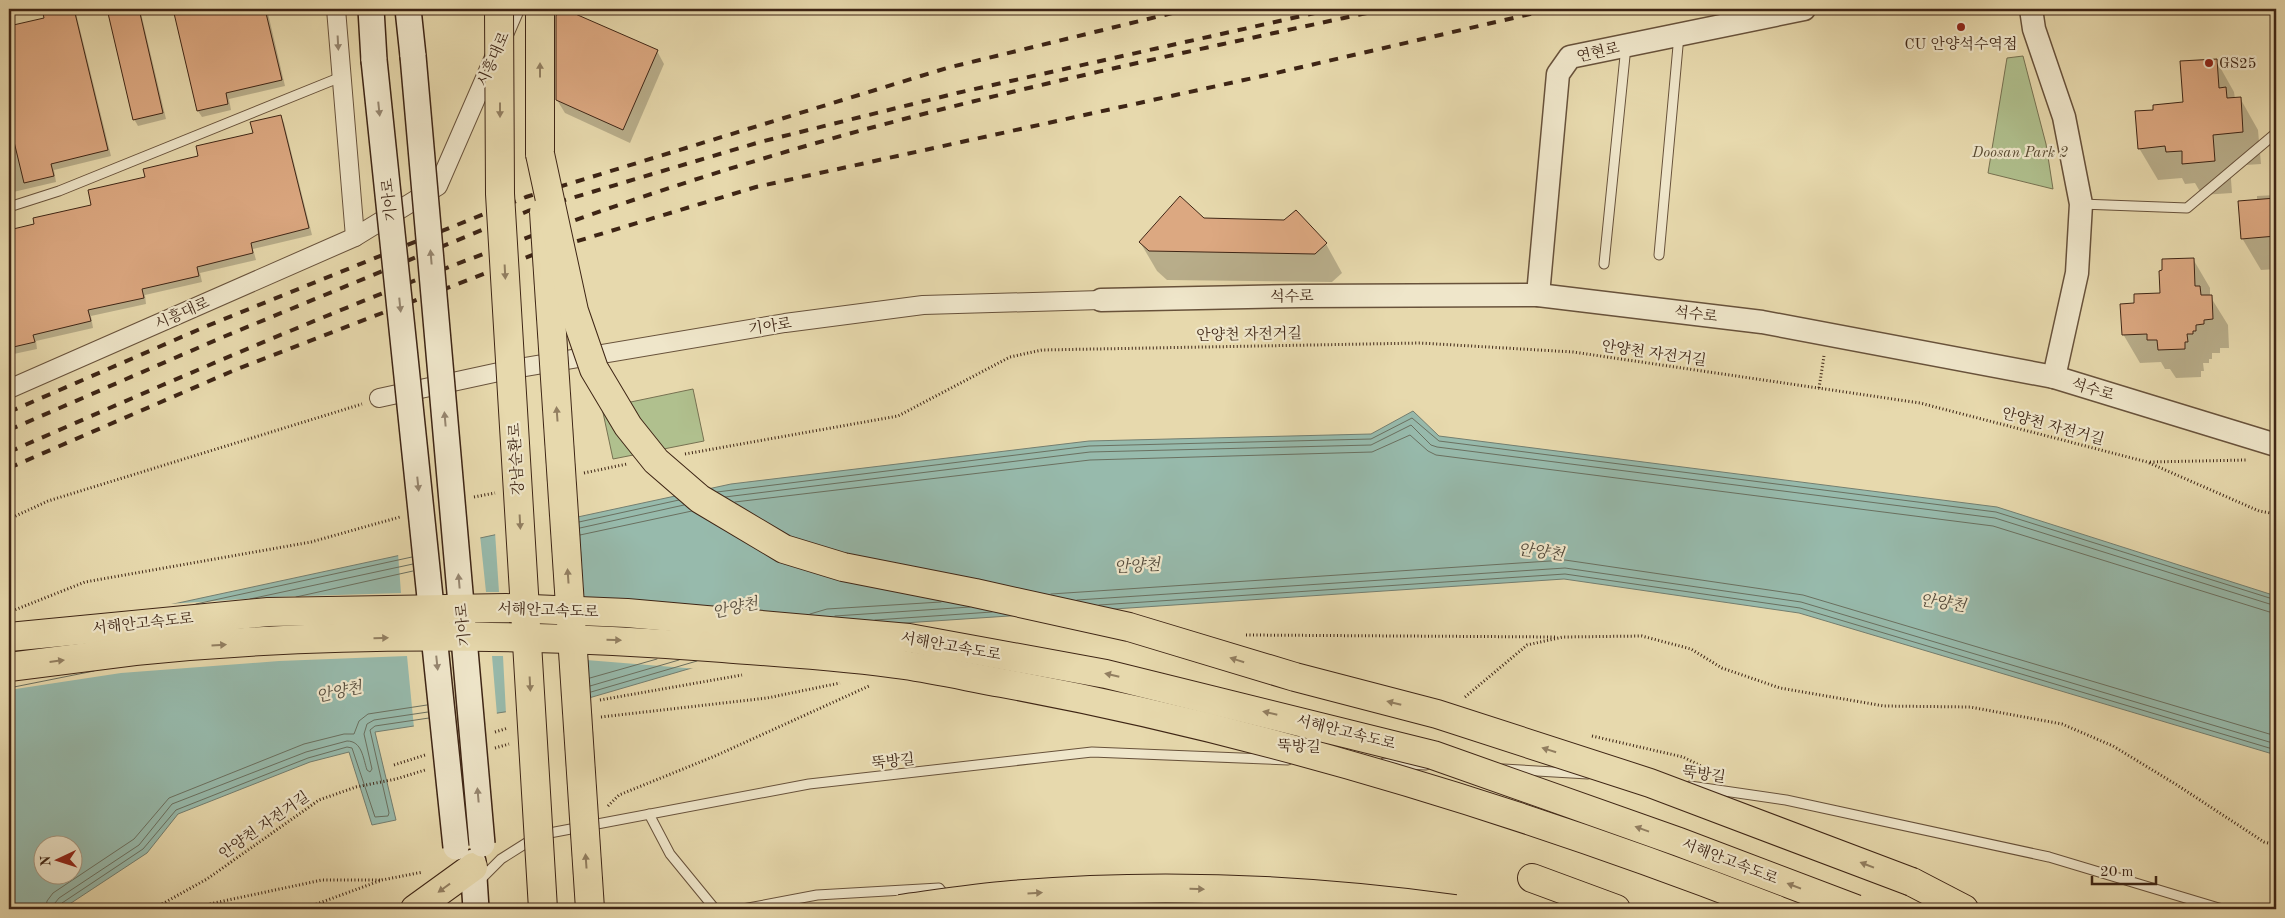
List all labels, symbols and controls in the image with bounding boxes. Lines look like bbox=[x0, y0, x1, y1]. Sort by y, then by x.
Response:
marker: CU 안양석수역점 bbox=[1955, 21, 1967, 33]
street label: 시흥대로 bbox=[473, 28, 513, 89]
one-way arrow bbox=[335, 35, 343, 51]
place label: CU 안양석수역점 bbox=[1905, 36, 2017, 53]
street label: 연현로 bbox=[1575, 39, 1622, 66]
marker: GS25 bbox=[2203, 57, 2215, 69]
place label: GS25 bbox=[2219, 57, 2257, 72]
one-way arrow bbox=[536, 62, 544, 78]
one-way arrow bbox=[375, 101, 383, 117]
one-way arrow bbox=[496, 102, 504, 118]
park label: Doosan Park 2 bbox=[1971, 146, 2068, 161]
street label: 기아로 bbox=[379, 177, 400, 222]
one-way arrow bbox=[426, 249, 434, 265]
one-way arrow bbox=[501, 265, 509, 281]
street label: 석수로 bbox=[1270, 288, 1314, 305]
street label: 시흥대로 bbox=[152, 293, 213, 333]
one-way arrow bbox=[396, 297, 404, 313]
street label: 석수로 bbox=[1673, 303, 1719, 326]
street label: 기아로 bbox=[747, 315, 793, 338]
street label: 안양천 자전거길 bbox=[1196, 325, 1302, 344]
street label: 안양천 자전거길 bbox=[1600, 338, 1707, 369]
street label: 석수로 bbox=[2070, 375, 2117, 404]
street label: 안양천 자전거길 bbox=[2000, 405, 2106, 448]
one-way arrow bbox=[553, 406, 561, 422]
one-way arrow bbox=[441, 411, 449, 427]
street label: 강남순환로 bbox=[506, 422, 527, 496]
one-way arrow bbox=[414, 476, 422, 492]
one-way arrow bbox=[516, 514, 524, 530]
water label: 안양천 bbox=[1517, 540, 1567, 564]
water label: 안양천 bbox=[1113, 556, 1162, 576]
one-way arrow bbox=[563, 568, 571, 584]
one-way arrow bbox=[455, 573, 463, 589]
water label: 안양천 bbox=[1919, 591, 1969, 615]
water label: 안양천 bbox=[711, 594, 761, 622]
street label: 서해안고속도로 bbox=[497, 600, 599, 621]
street label: 기아로 bbox=[453, 602, 474, 647]
street label: 서해안고속도로 bbox=[92, 610, 195, 637]
street label: 서해안고속도로 bbox=[899, 629, 1003, 664]
one-way arrow bbox=[373, 634, 389, 642]
one-way arrow bbox=[606, 636, 622, 644]
one-way arrow bbox=[211, 641, 227, 649]
one-way arrow bbox=[433, 655, 441, 671]
one-way arrow bbox=[1230, 655, 1245, 663]
one-way arrow bbox=[49, 657, 65, 665]
one-way arrow bbox=[1104, 671, 1119, 679]
one-way arrow bbox=[526, 676, 534, 692]
water label: 안양천 bbox=[315, 678, 365, 706]
one-way arrow bbox=[1386, 698, 1401, 706]
one-way arrow bbox=[1262, 709, 1277, 717]
street label: 서해안고속도로 bbox=[1295, 712, 1398, 753]
street label: 뚝방길 bbox=[1277, 737, 1321, 756]
one-way arrow bbox=[1541, 746, 1556, 754]
street label: 뚝방길 bbox=[871, 751, 916, 772]
street label: 뚝방길 bbox=[1681, 763, 1727, 786]
one-way arrow bbox=[474, 787, 482, 803]
street label: 안양천 자전거길 bbox=[216, 788, 312, 863]
one-way arrow bbox=[1634, 825, 1649, 833]
street label: 서해안고속도로 bbox=[1679, 835, 1781, 888]
north arrow bbox=[32, 836, 82, 886]
one-way arrow bbox=[582, 852, 590, 868]
scale bar bbox=[2092, 853, 2156, 885]
text: N bbox=[39, 855, 53, 867]
one-way arrow bbox=[1859, 861, 1874, 868]
text: 20 m bbox=[2100, 865, 2134, 880]
one-way arrow bbox=[1786, 882, 1801, 890]
one-way arrow bbox=[437, 883, 451, 893]
one-way arrow bbox=[1190, 885, 1206, 893]
one-way arrow bbox=[1027, 889, 1043, 897]

